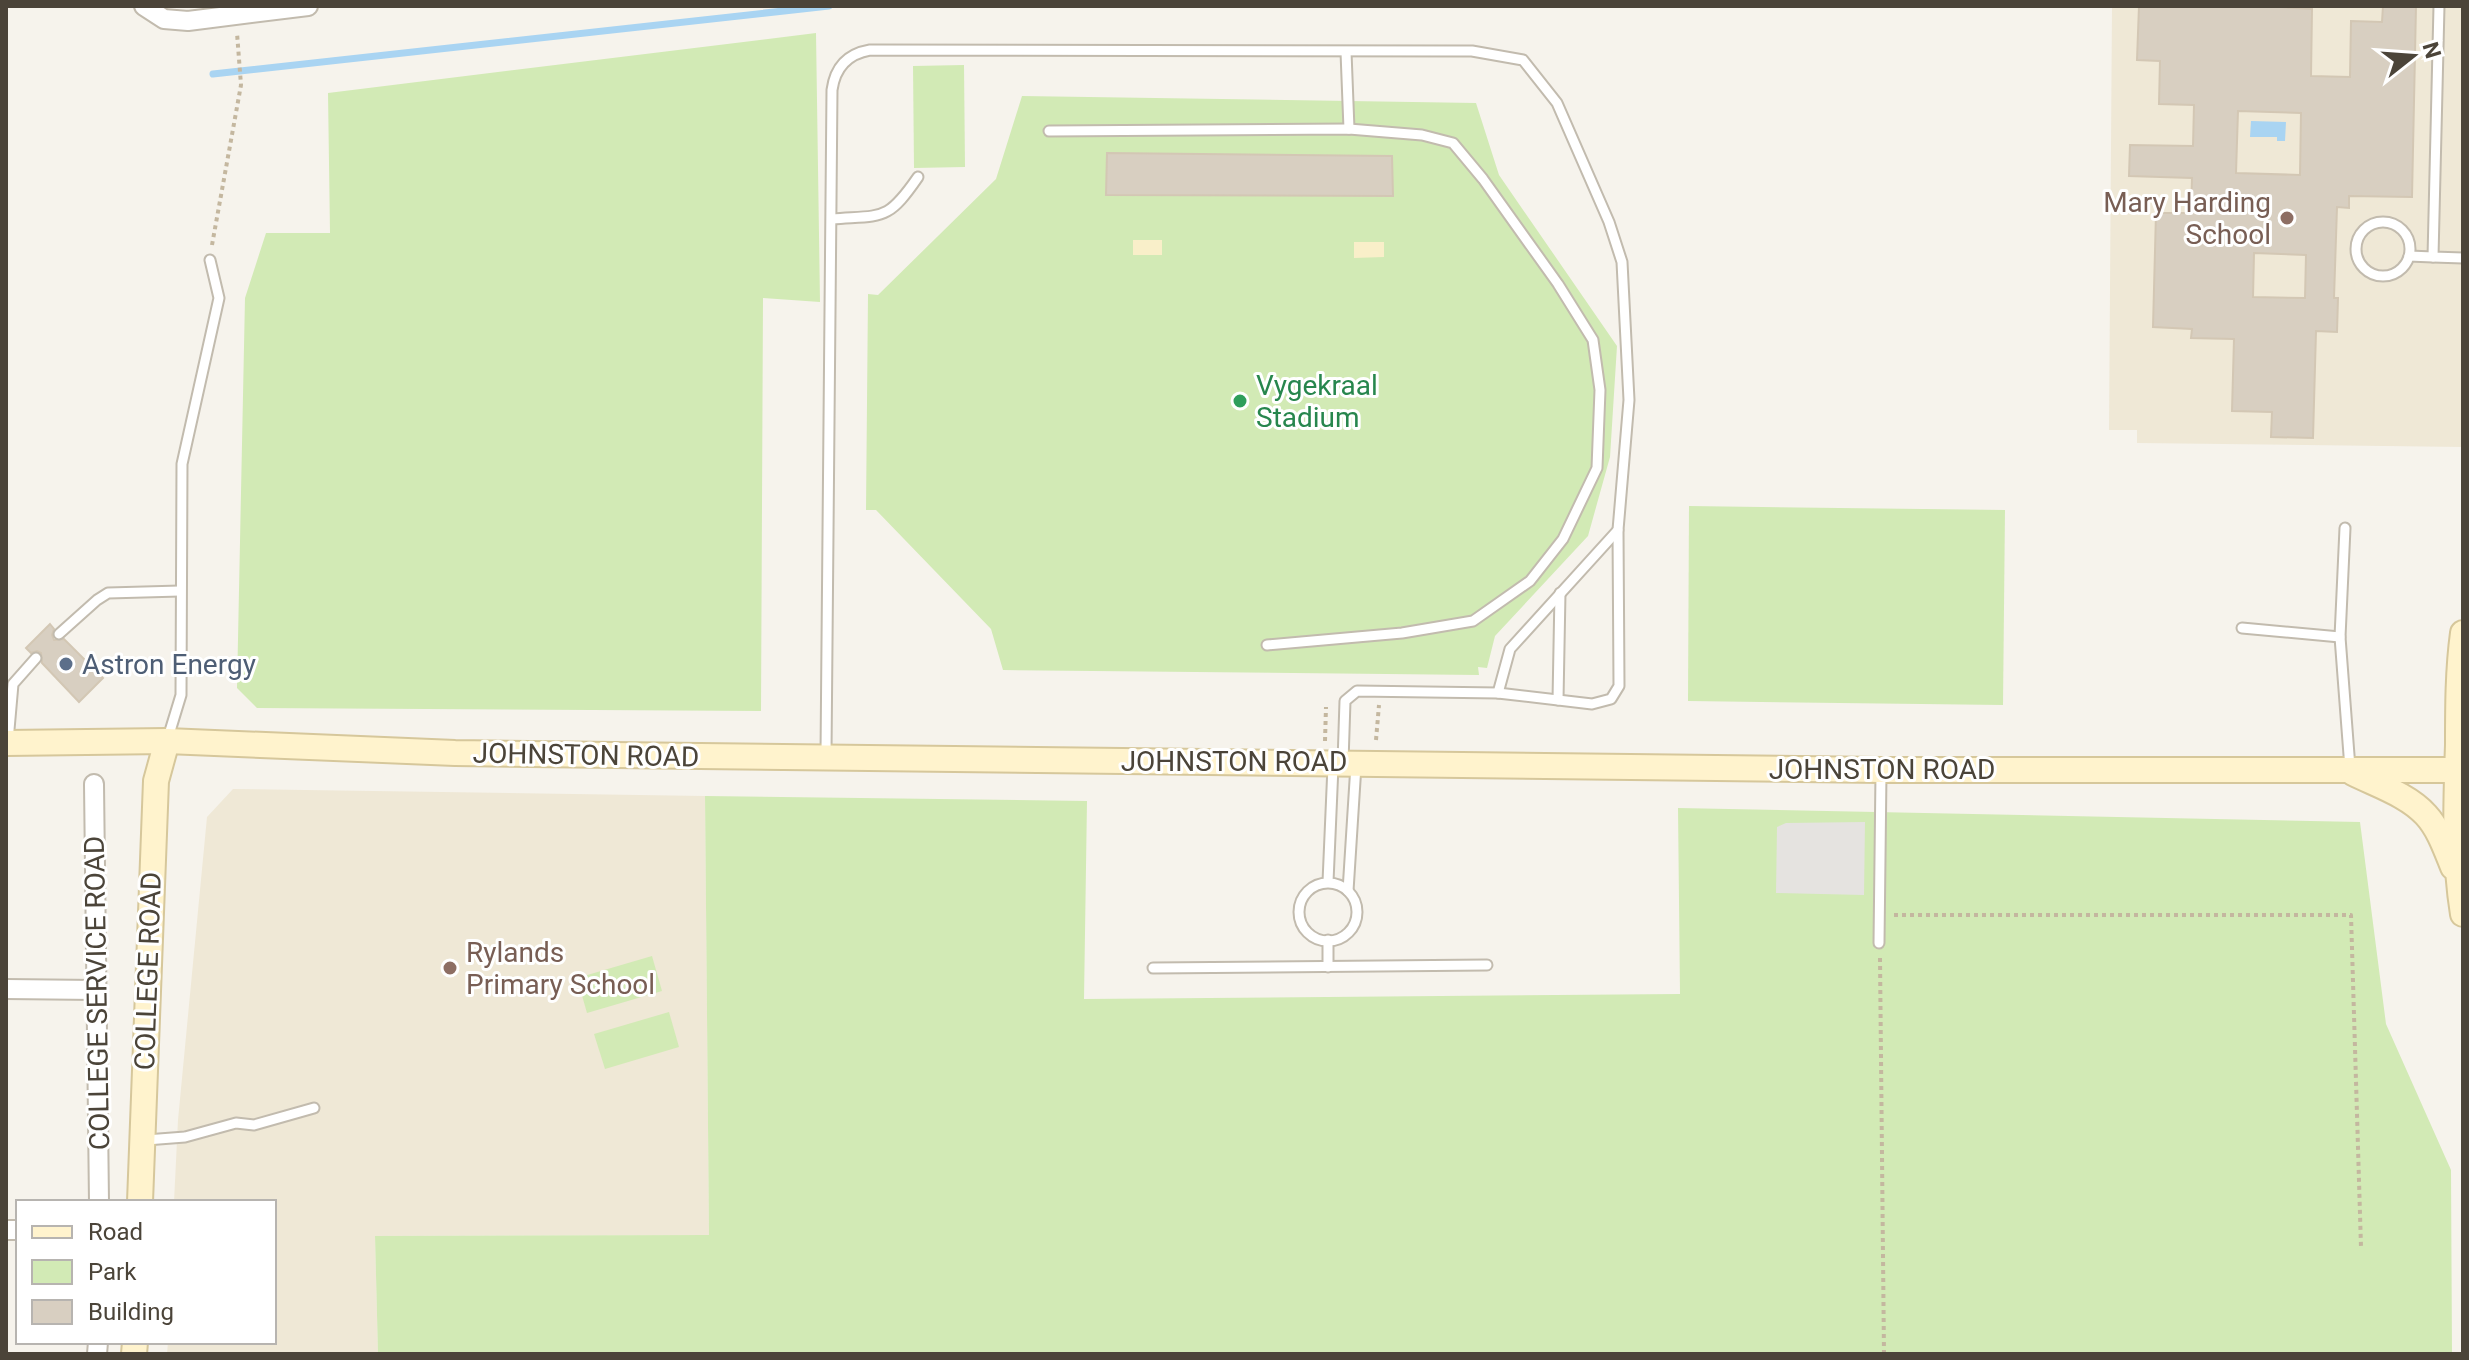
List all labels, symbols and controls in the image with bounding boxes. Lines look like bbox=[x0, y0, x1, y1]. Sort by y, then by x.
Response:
north arrow bbox=[2373, 16, 2453, 96]
text: N bbox=[2417, 39, 2446, 61]
place label: Mary Harding School bbox=[2103, 186, 2271, 251]
marker: Mary Harding School bbox=[2278, 209, 2296, 227]
place label: Vygekraal Stadium bbox=[1256, 369, 1378, 434]
marker: Vygekraal Stadium bbox=[1231, 392, 1249, 410]
place label: Astron Energy bbox=[82, 648, 256, 681]
marker: Astron Energy bbox=[57, 655, 75, 673]
street label: JOHNSTON ROAD bbox=[472, 737, 700, 773]
street label: JOHNSTON ROAD bbox=[1121, 745, 1347, 778]
street label: JOHNSTON ROAD bbox=[1769, 753, 1995, 786]
street label: COLLEGE SERVICE ROAD bbox=[78, 836, 116, 1150]
street label: COLLEGE ROAD bbox=[128, 871, 168, 1071]
place label: Rylands Primary School bbox=[466, 936, 655, 1001]
marker: Rylands Primary School bbox=[441, 959, 459, 977]
legend bbox=[16, 1200, 276, 1344]
text: Road bbox=[88, 1218, 143, 1246]
text: Park bbox=[88, 1258, 137, 1286]
text: Building bbox=[88, 1298, 174, 1326]

